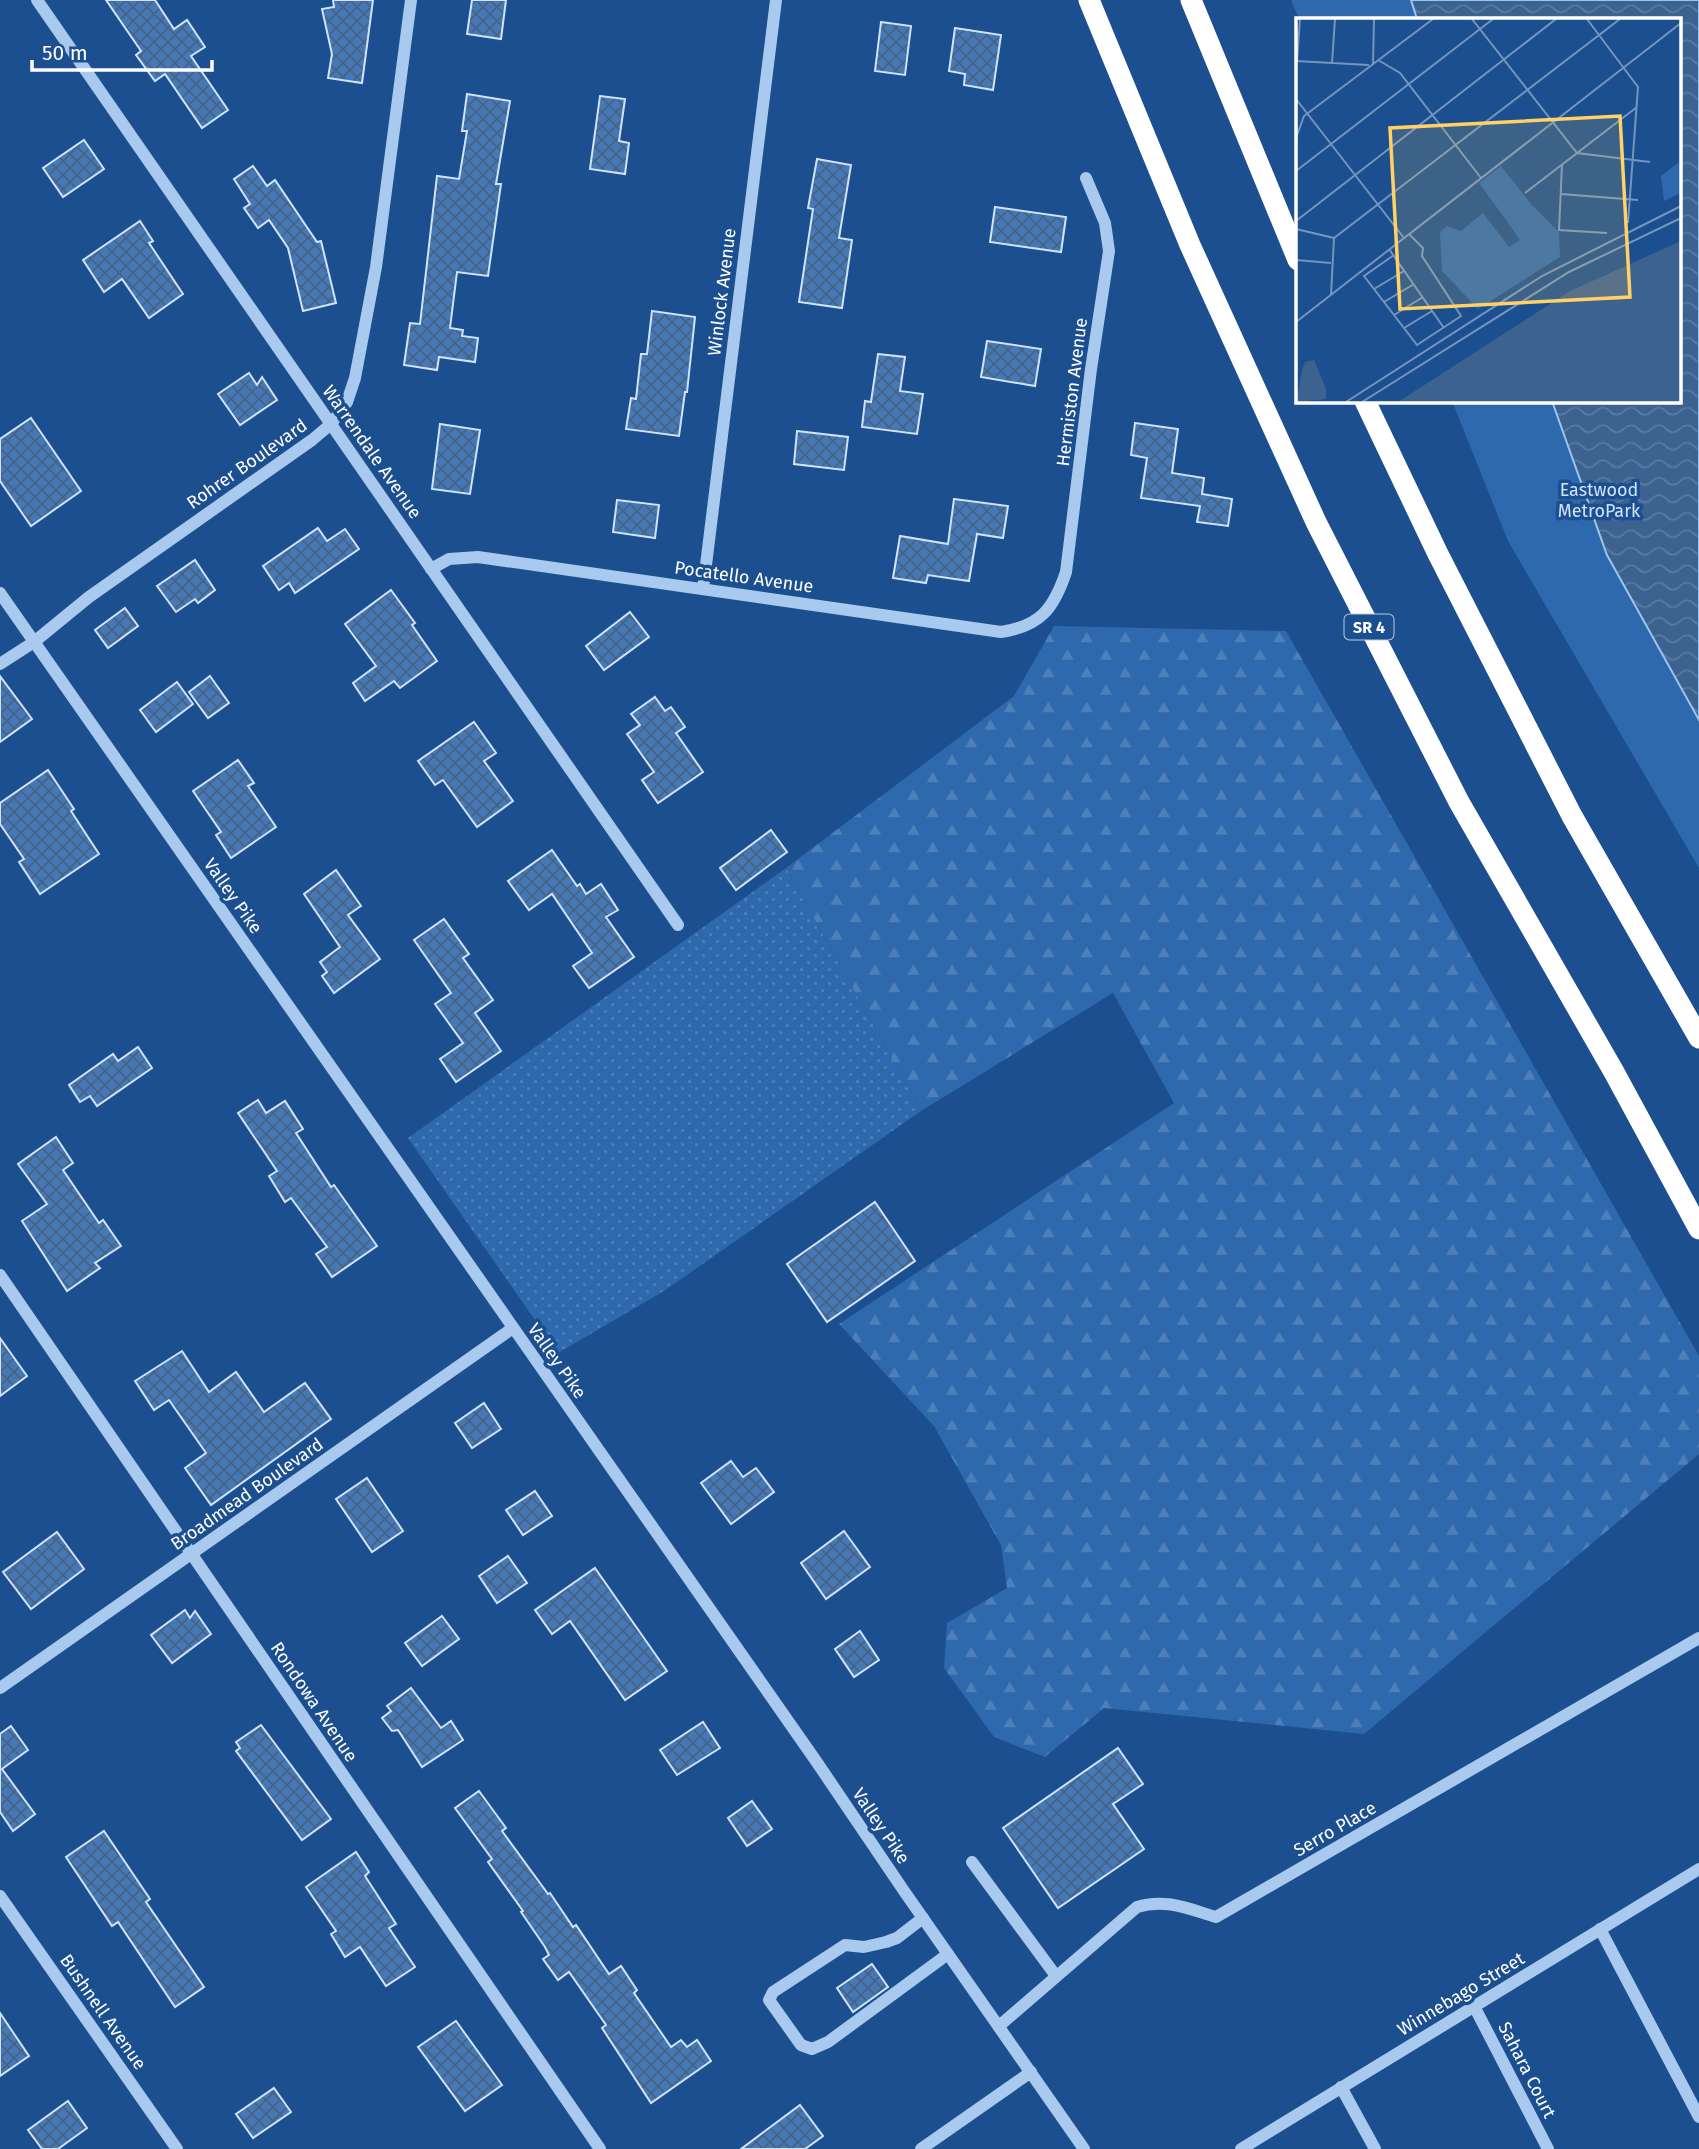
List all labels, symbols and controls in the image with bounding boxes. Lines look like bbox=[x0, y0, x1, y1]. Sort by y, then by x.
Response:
inset map bbox=[1296, 18, 1682, 402]
scale bar bbox=[32, 28, 212, 72]
text: 50 m bbox=[42, 40, 88, 66]
street label: Winlock Avenue bbox=[703, 227, 741, 357]
street label: Hermiston Avenue bbox=[1052, 316, 1092, 468]
street label: Warrendale Avenue bbox=[318, 381, 426, 523]
street label: Rohrer Boulevard bbox=[183, 414, 311, 514]
park label: Eastwood MetroPark bbox=[1558, 479, 1641, 522]
street label: Pocatello Avenue bbox=[673, 556, 815, 598]
road number: SR 4 bbox=[1344, 614, 1394, 640]
street label: Valley Pike bbox=[199, 854, 267, 938]
street label: Valley Pike bbox=[523, 1319, 591, 1403]
street label: Broadmead Boulevard bbox=[167, 1433, 327, 1555]
street label: Rondowa Avenue bbox=[266, 1638, 362, 1766]
street label: Valley Pike bbox=[848, 1784, 914, 1868]
street label: Serro Place bbox=[1290, 1797, 1380, 1861]
street label: Winnebago Street bbox=[1394, 1947, 1529, 2041]
street label: Bushnell Avenue bbox=[55, 1950, 151, 2074]
street label: Sahara Court bbox=[1493, 2018, 1561, 2122]

